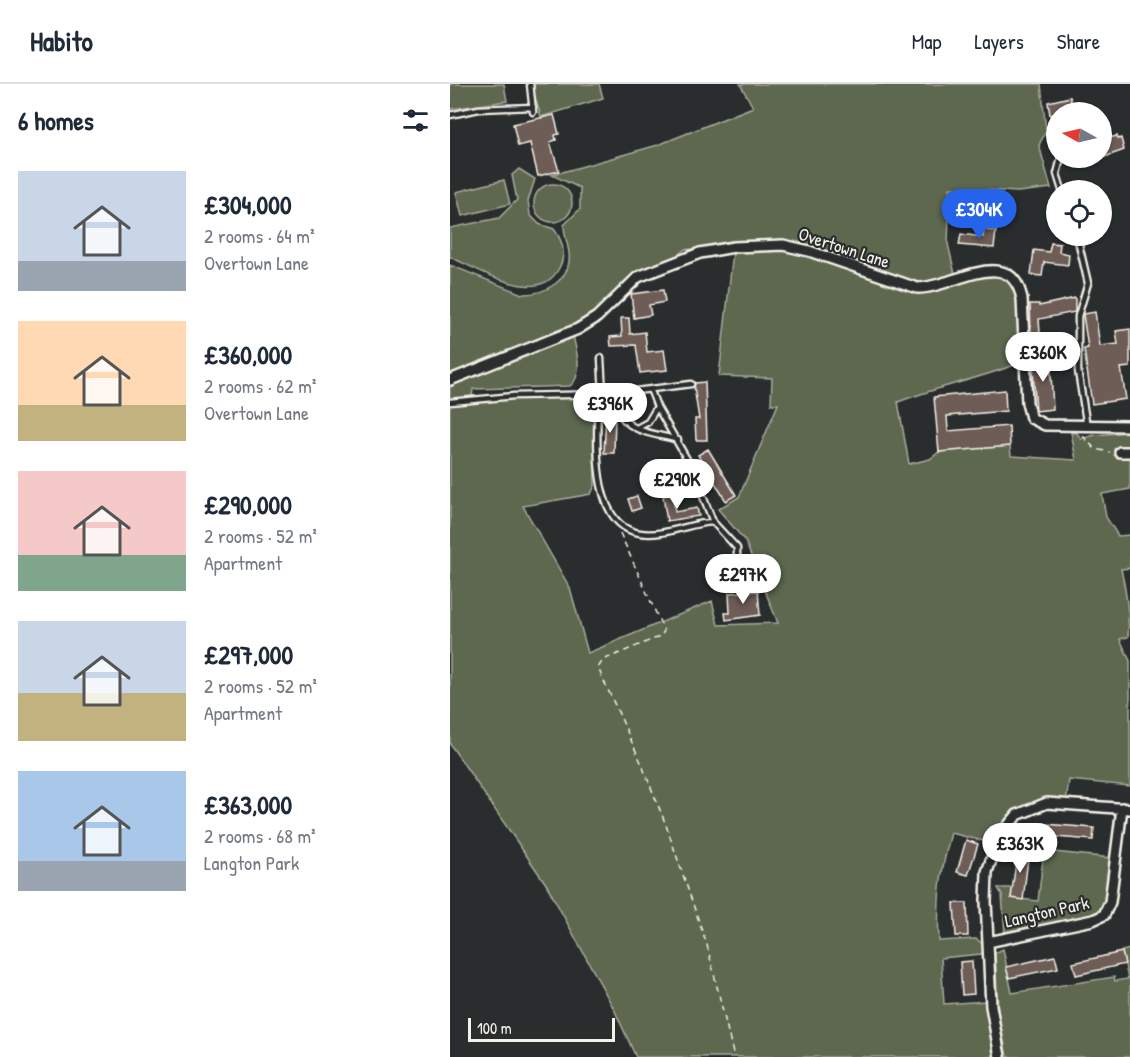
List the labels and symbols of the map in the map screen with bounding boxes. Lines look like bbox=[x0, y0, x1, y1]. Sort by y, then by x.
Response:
north arrow bbox=[1046, 102, 1112, 168]
pin: £304K bbox=[937, 189, 1021, 240]
street label: Overtown Lane bbox=[795, 221, 893, 274]
pin: £360K bbox=[1001, 332, 1085, 383]
pin: £396K bbox=[568, 383, 652, 434]
pin: £290K bbox=[635, 459, 719, 510]
pin: £297K bbox=[701, 554, 785, 605]
pin: £363K bbox=[978, 823, 1062, 874]
street label: Langton Park bbox=[1002, 890, 1092, 933]
scale bar bbox=[468, 1015, 615, 1042]

